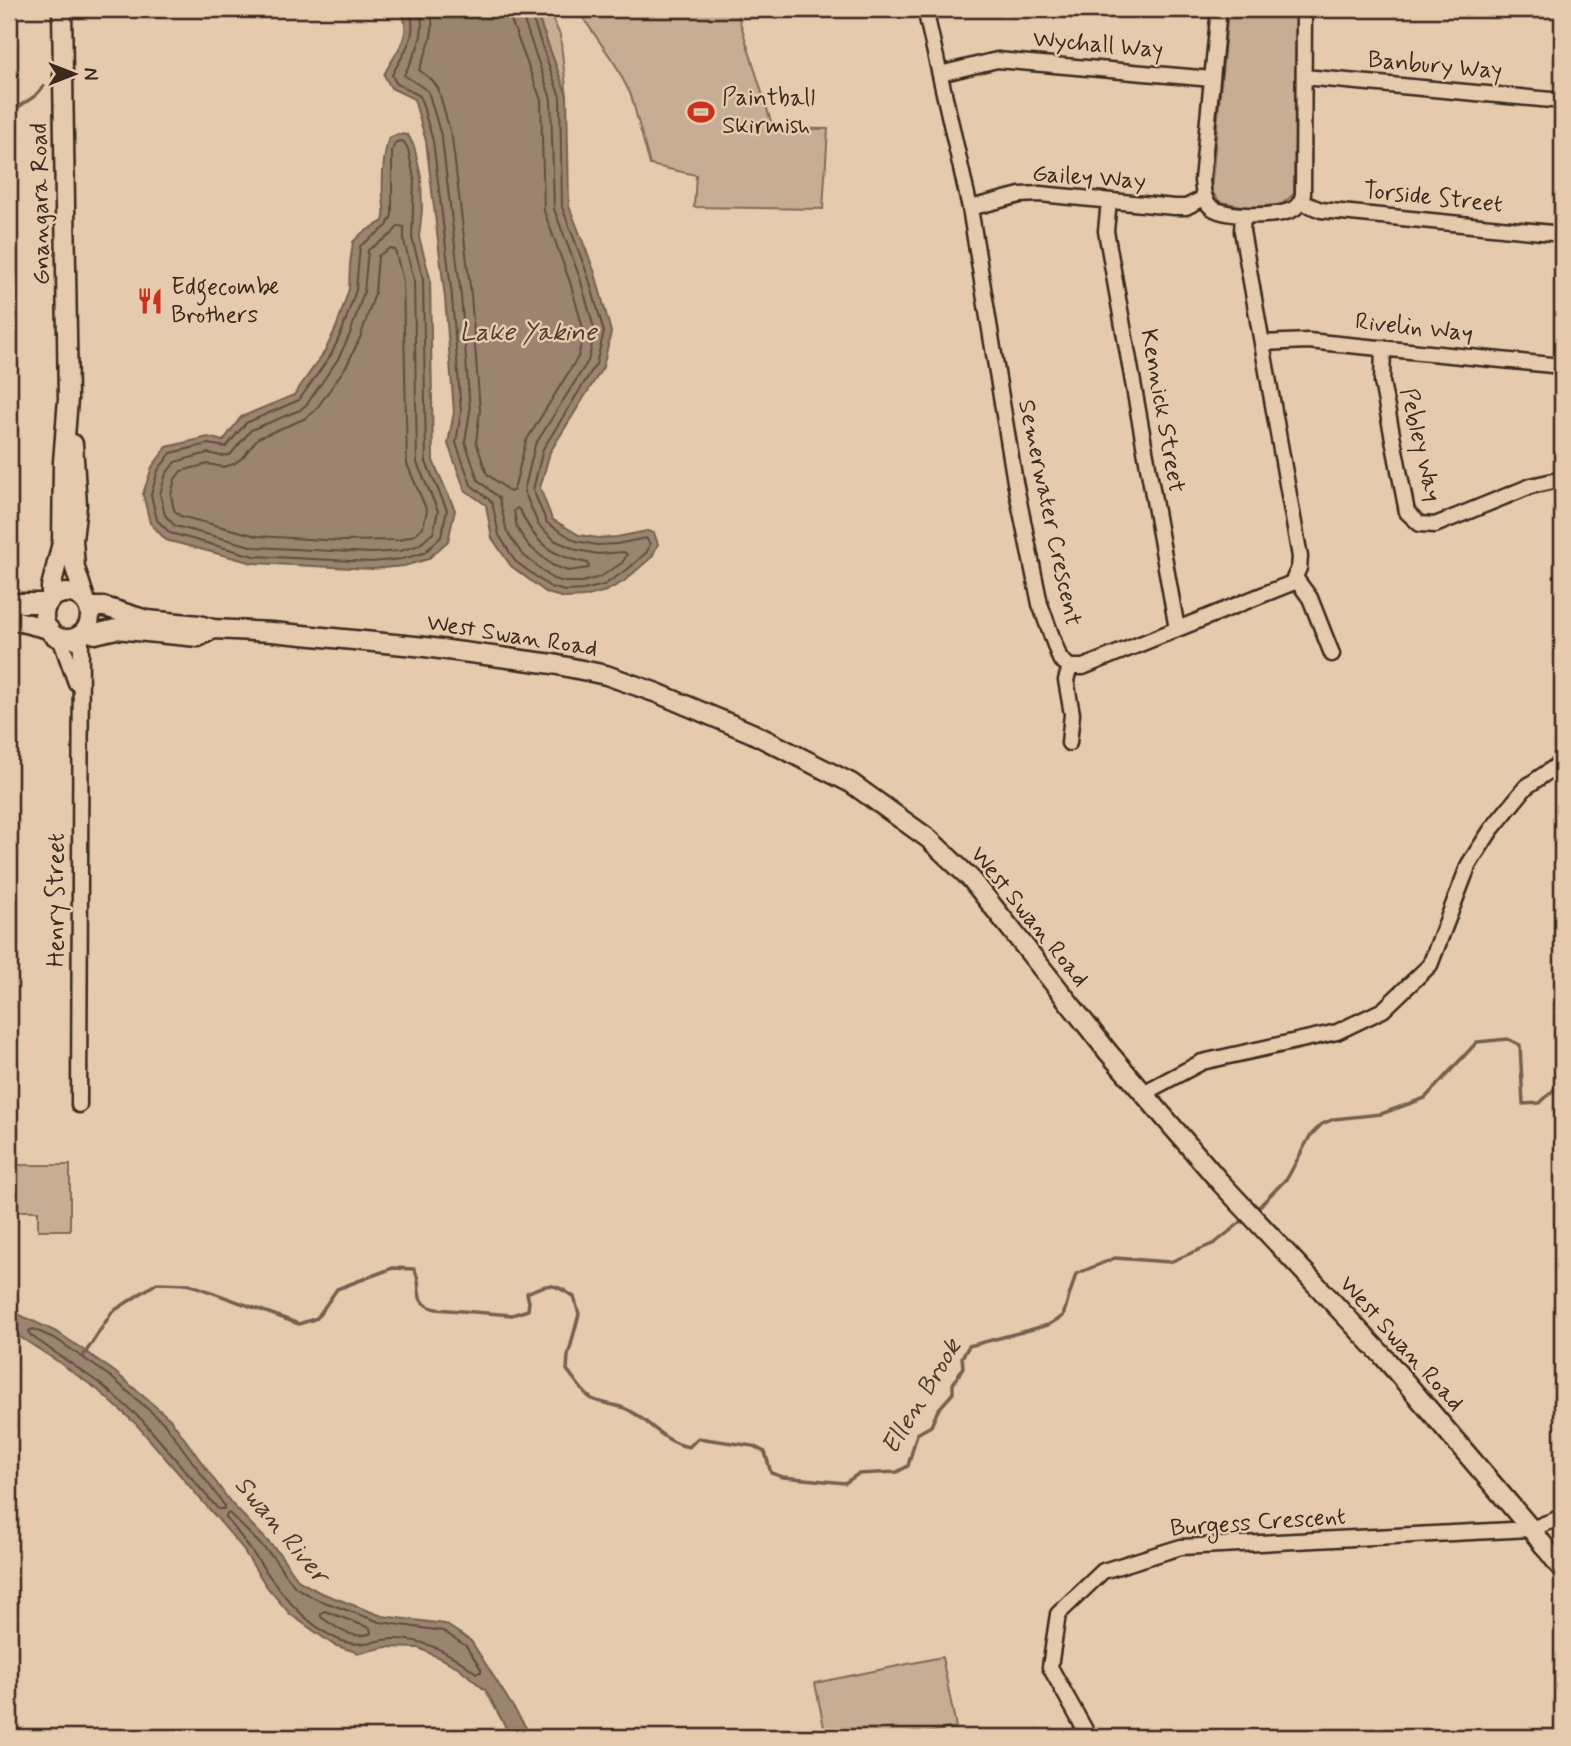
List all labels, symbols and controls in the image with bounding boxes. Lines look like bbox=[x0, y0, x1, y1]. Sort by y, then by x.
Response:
street label: Wychall Way bbox=[1031, 24, 1165, 66]
north arrow bbox=[38, 38, 108, 108]
street label: Banbury Way bbox=[1367, 45, 1503, 87]
text: N bbox=[77, 68, 102, 80]
place label: Paintball Skirmish bbox=[722, 83, 815, 142]
sports icon: Paintball Skirmish bbox=[686, 97, 716, 127]
street label: Gnangara Road bbox=[24, 123, 58, 285]
street label: Gailey Way bbox=[1031, 159, 1147, 197]
street label: Torside Street bbox=[1362, 175, 1504, 221]
place label: Edgecombe Brothers bbox=[171, 272, 279, 331]
restaurant icon: Edgecombe Brothers bbox=[135, 286, 165, 316]
street label: Rivelin Way bbox=[1354, 306, 1474, 350]
water label: Lake Yakine bbox=[459, 316, 598, 350]
street label: Kennick Street bbox=[1132, 327, 1192, 495]
street label: Pebley Way bbox=[1392, 385, 1448, 505]
street label: Semerwater Crescent bbox=[1010, 397, 1088, 629]
street label: West Swan Road bbox=[424, 607, 600, 665]
street label: Henry Street bbox=[41, 833, 72, 967]
street label: West Swan Road bbox=[963, 840, 1095, 994]
street label: West Swan Road bbox=[1332, 1270, 1470, 1418]
water label: Ellen Brook bbox=[874, 1331, 971, 1461]
water label: Swan River bbox=[226, 1469, 338, 1594]
street label: Burgess Crescent bbox=[1169, 1501, 1347, 1547]

